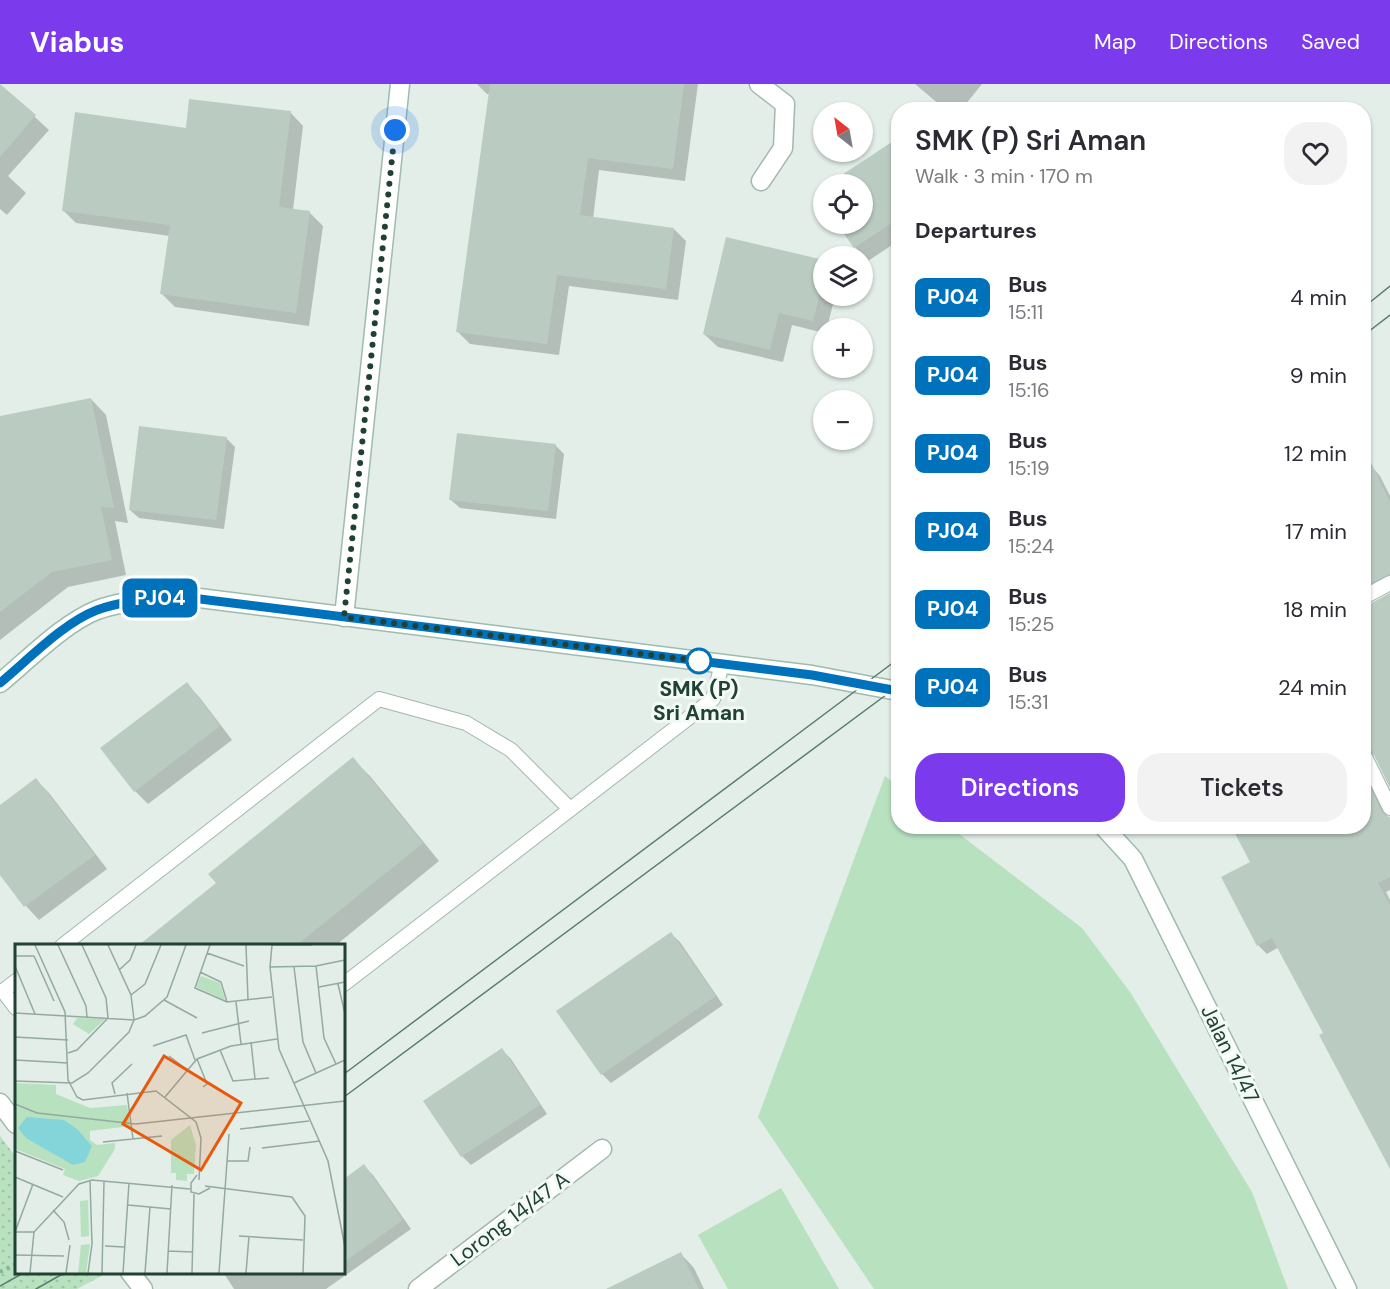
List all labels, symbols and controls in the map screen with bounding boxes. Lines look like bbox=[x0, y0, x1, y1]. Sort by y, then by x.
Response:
text: Viabus bbox=[30, 24, 124, 61]
text: Map bbox=[1094, 28, 1136, 56]
text: Directions bbox=[1169, 28, 1268, 56]
text: Saved bbox=[1301, 28, 1360, 56]
north arrow bbox=[813, 102, 873, 162]
map controls bbox=[813, 102, 873, 450]
your location bbox=[380, 115, 410, 145]
text: SMK (P) Sri Aman bbox=[915, 122, 1146, 159]
button: heart bbox=[1284, 122, 1347, 185]
text: Walk · 3 min · 170 m bbox=[915, 163, 1093, 189]
button: locate bbox=[813, 174, 873, 234]
text: Departures bbox=[915, 216, 1037, 245]
button: layers bbox=[813, 246, 873, 306]
text: Bus bbox=[1008, 270, 1048, 299]
text: PJ04 bbox=[927, 283, 978, 311]
text: 4 min bbox=[1290, 283, 1347, 312]
text: 15:11 bbox=[1008, 299, 1043, 325]
button: + bbox=[813, 318, 873, 378]
text: Bus bbox=[1008, 348, 1048, 377]
text: PJ04 bbox=[927, 361, 978, 389]
text: 9 min bbox=[1290, 361, 1347, 390]
text: 15:16 bbox=[1008, 377, 1050, 403]
button: − bbox=[813, 390, 873, 450]
text: Bus bbox=[1008, 426, 1048, 455]
text: PJ04 bbox=[927, 439, 978, 467]
text: 12 min bbox=[1284, 439, 1347, 468]
text: 15:19 bbox=[1008, 455, 1050, 481]
text: Bus bbox=[1008, 504, 1048, 533]
text: PJ04 bbox=[927, 517, 978, 545]
text: 17 min bbox=[1285, 517, 1347, 546]
text: 15:24 bbox=[1008, 533, 1054, 559]
line badge: PJ04 bbox=[118, 578, 202, 618]
text: Bus bbox=[1008, 582, 1048, 611]
text: PJ04 bbox=[134, 584, 186, 612]
text: PJ04 bbox=[927, 595, 978, 623]
text: 18 min bbox=[1283, 595, 1347, 624]
text: 15:25 bbox=[1008, 611, 1054, 637]
marker: SMK (P) Sri Aman bbox=[686, 648, 712, 674]
text: Bus bbox=[1008, 660, 1048, 689]
text: PJ04 bbox=[927, 673, 978, 701]
text: 24 min bbox=[1278, 673, 1347, 702]
place label: SMK (P) Sri Aman bbox=[653, 675, 745, 727]
text: 15:31 bbox=[1008, 689, 1048, 715]
button: Directions bbox=[915, 753, 1125, 822]
button: Tickets bbox=[1137, 753, 1347, 822]
inset map bbox=[15, 944, 345, 1274]
street label: Jalan 14/47 bbox=[1194, 1000, 1266, 1108]
street label: Lorong 14/47 A bbox=[445, 1165, 575, 1273]

